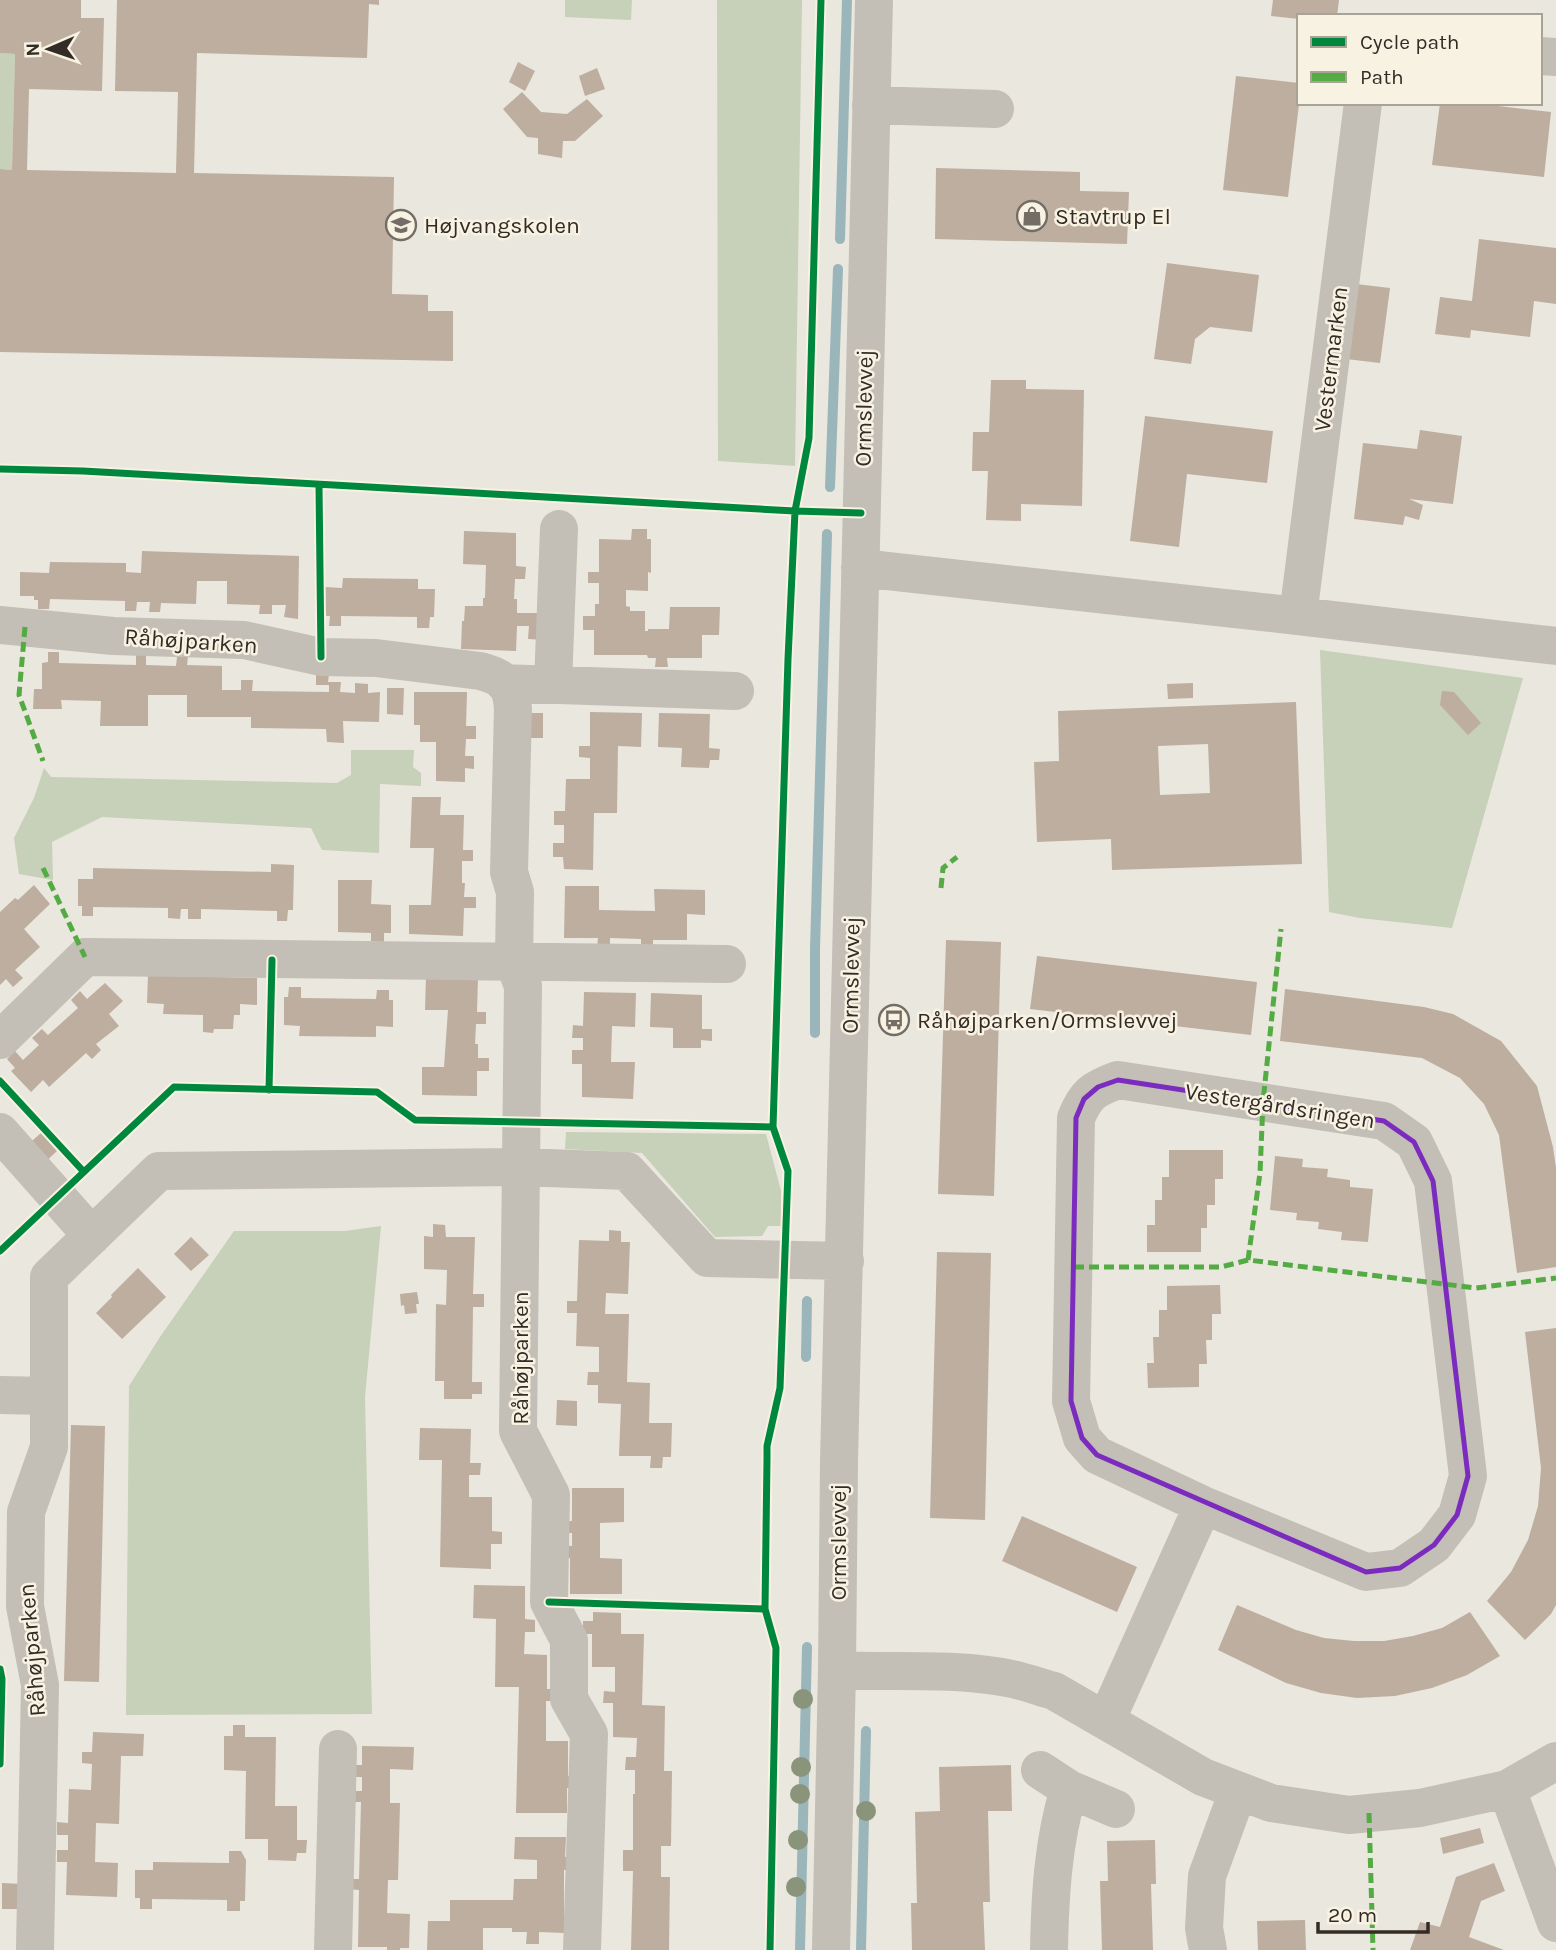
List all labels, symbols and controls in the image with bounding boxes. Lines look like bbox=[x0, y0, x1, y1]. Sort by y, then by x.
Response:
north arrow bbox=[14, 14, 84, 84]
legend bbox=[1297, 14, 1542, 105]
text: Cycle path bbox=[1360, 30, 1460, 54]
text: N bbox=[22, 42, 44, 57]
text: Path bbox=[1360, 65, 1404, 89]
shop icon: Stavtrup El bbox=[1015, 199, 1049, 233]
place label: Stavtrup El bbox=[1055, 203, 1171, 230]
school or university icon: Højvangskolen bbox=[384, 208, 418, 242]
place label: Højvangskolen bbox=[424, 212, 580, 239]
street label: Vestermarken bbox=[1309, 285, 1353, 433]
street label: Ormslevvej bbox=[849, 349, 879, 467]
street label: Råhøjparken bbox=[123, 623, 259, 659]
street label: Ormslevvej bbox=[836, 916, 866, 1034]
bus stop icon: Råhøjparken/Ormslevvej bbox=[877, 1003, 911, 1037]
place label: Råhøjparken/Ormslevvej bbox=[917, 1007, 1178, 1034]
street label: Vestergårdsringen bbox=[1183, 1078, 1377, 1134]
street label: Råhøjparken bbox=[507, 1291, 534, 1425]
street label: Ormslevvej bbox=[825, 1483, 852, 1601]
street label: Råhøjparken bbox=[13, 1582, 51, 1718]
scale bar bbox=[1318, 1890, 1428, 1934]
text: 20 m bbox=[1328, 1903, 1377, 1927]

